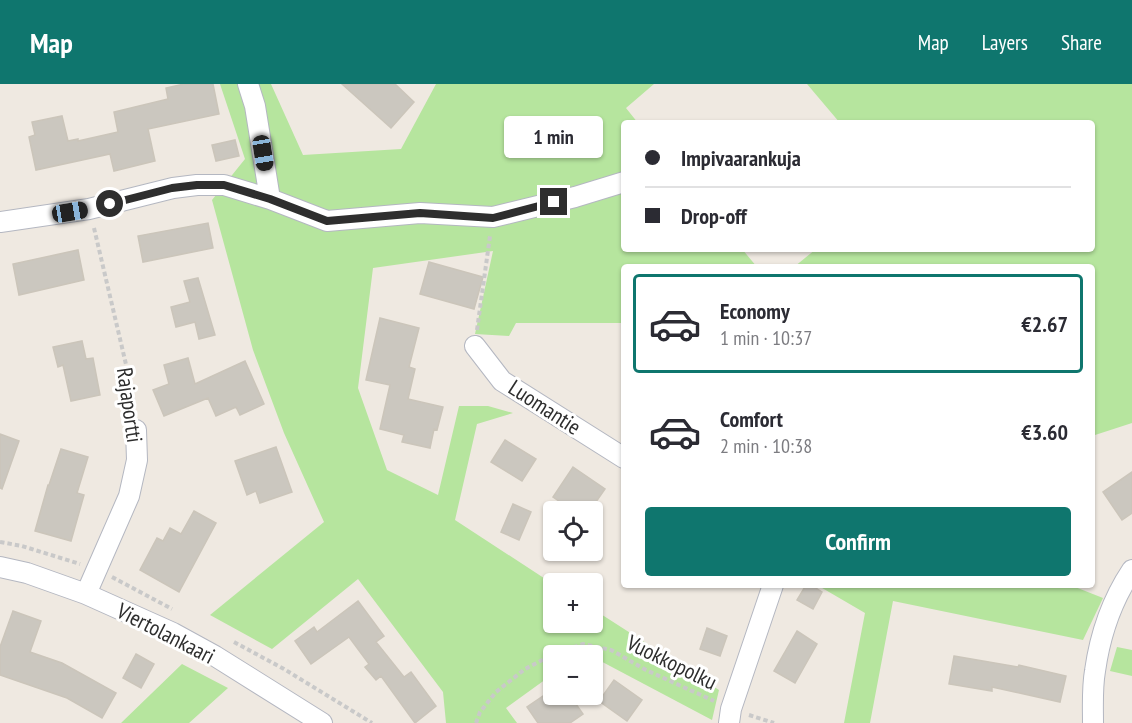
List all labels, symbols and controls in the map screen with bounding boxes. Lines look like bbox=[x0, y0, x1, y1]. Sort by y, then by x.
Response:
text: Map bbox=[30, 24, 73, 61]
text: Map bbox=[918, 29, 949, 56]
text: Layers bbox=[982, 29, 1028, 56]
text: Share bbox=[1061, 29, 1102, 56]
callout: 1 min bbox=[504, 115, 604, 157]
text: 1 min bbox=[533, 124, 574, 150]
car bbox=[251, 134, 275, 172]
text: Impivaarankuja bbox=[681, 144, 801, 172]
route end bbox=[540, 188, 567, 215]
route start bbox=[96, 190, 123, 217]
car bbox=[51, 200, 89, 224]
text: Drop-off bbox=[681, 202, 747, 230]
icon: car bbox=[648, 297, 702, 351]
text: Economy bbox=[720, 297, 790, 325]
text: €2.67 bbox=[1021, 310, 1068, 338]
text: 1 min · 10:37 bbox=[720, 325, 812, 351]
street label: Rajaportti bbox=[111, 366, 149, 444]
street label: Luomantie bbox=[504, 373, 586, 441]
icon: car bbox=[648, 405, 702, 459]
text: Comfort bbox=[720, 405, 783, 433]
text: €3.60 bbox=[1021, 418, 1068, 446]
text: 2 min · 10:38 bbox=[720, 433, 812, 459]
map controls bbox=[543, 501, 603, 705]
button: locate bbox=[543, 501, 603, 561]
button: Confirm bbox=[645, 507, 1071, 576]
button: + bbox=[543, 573, 603, 633]
street label: Viertolankaari bbox=[111, 596, 220, 670]
street label: Vuokkopolku bbox=[621, 628, 722, 696]
button: − bbox=[543, 645, 603, 705]

